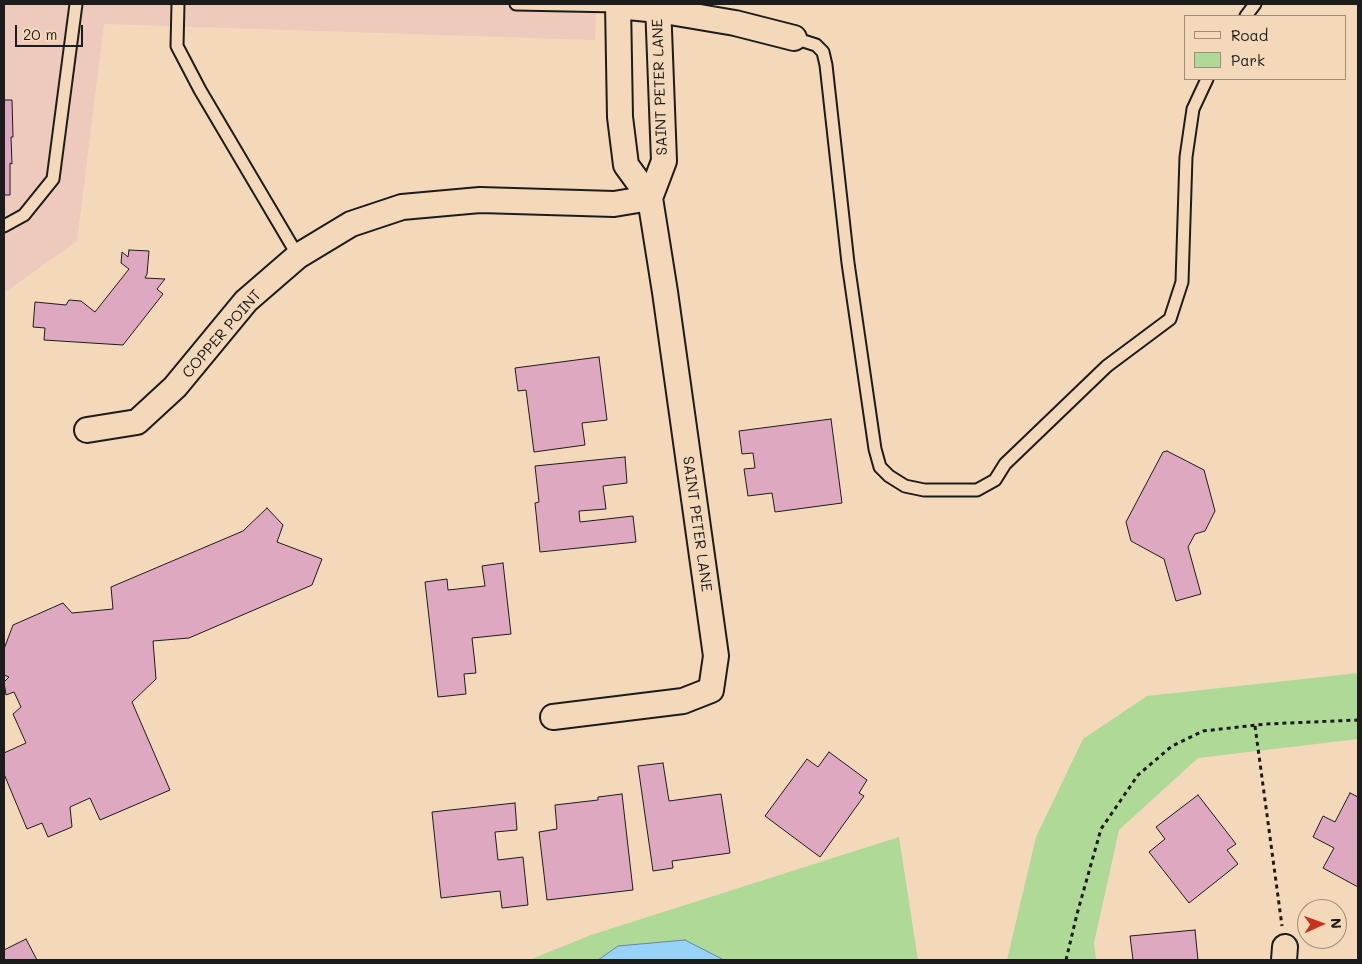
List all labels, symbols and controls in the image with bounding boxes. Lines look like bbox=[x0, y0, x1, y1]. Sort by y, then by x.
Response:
scale bar bbox=[18, 15, 85, 47]
legend bbox=[1184, 15, 1347, 80]
street label: SAINT PETER LANE bbox=[649, 18, 671, 156]
text: 20 m bbox=[23, 24, 57, 44]
text: Road bbox=[1231, 25, 1268, 45]
text: Park bbox=[1231, 50, 1265, 70]
street label: COPPER POINT bbox=[179, 286, 265, 382]
street label: SAINT PETER LANE bbox=[679, 455, 715, 593]
north arrow bbox=[1297, 899, 1347, 949]
text: N bbox=[1327, 918, 1346, 929]

